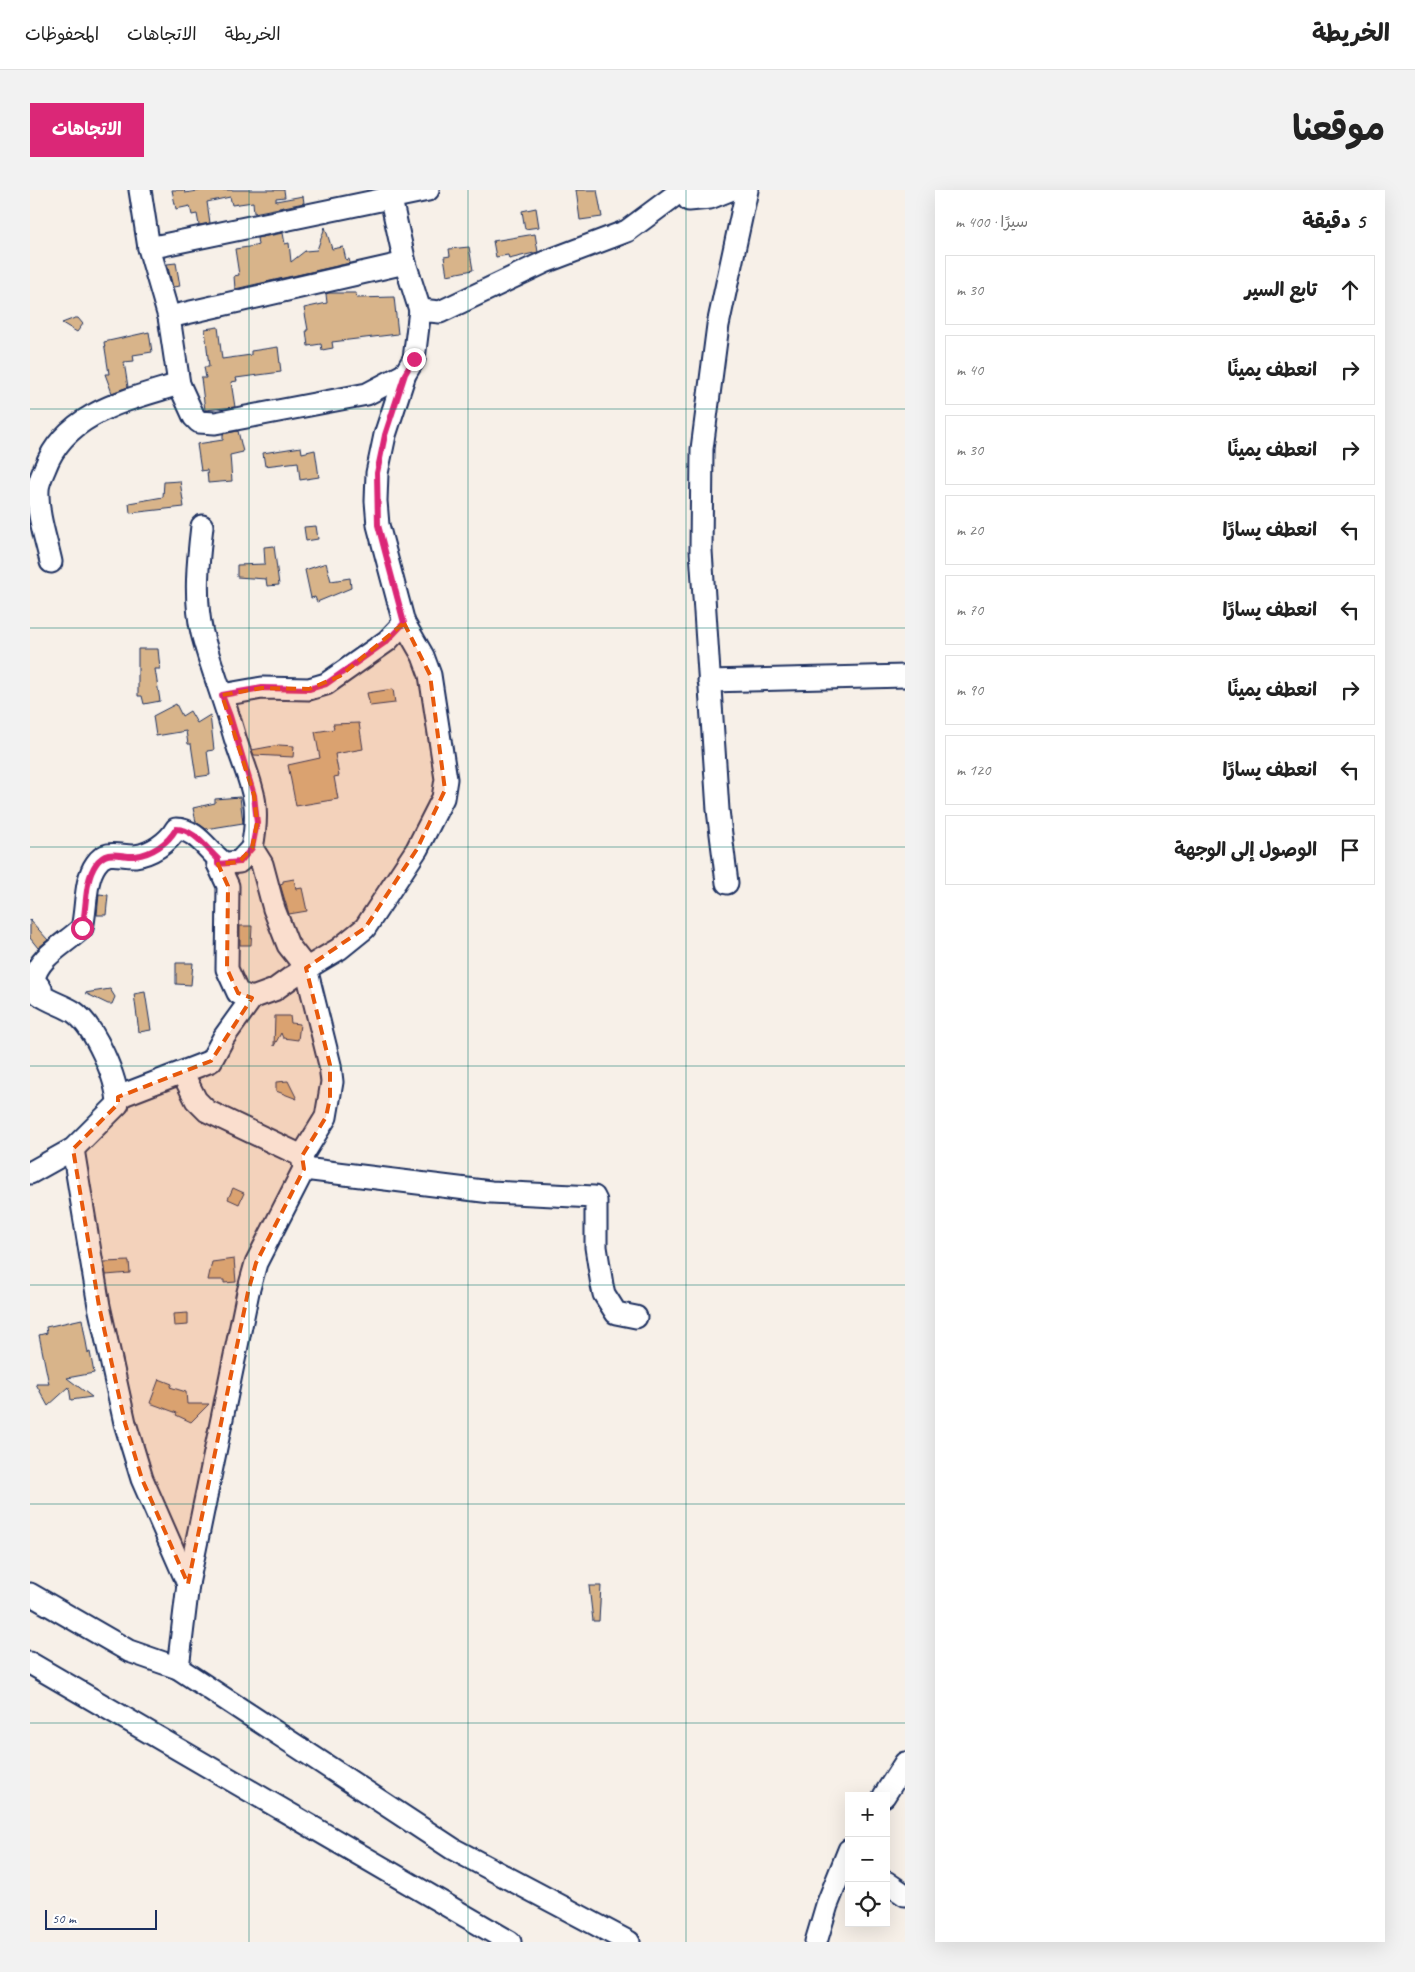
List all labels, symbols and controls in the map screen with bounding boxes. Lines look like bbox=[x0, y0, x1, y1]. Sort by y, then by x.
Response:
text: الخريطة bbox=[1312, 18, 1390, 48]
text: المحفوظات bbox=[25, 23, 99, 45]
text: الاتجاهات bbox=[127, 23, 197, 45]
text: الخريطة bbox=[225, 23, 281, 45]
button: الاتجاهات bbox=[30, 103, 144, 157]
text: موقعنا bbox=[1292, 106, 1385, 151]
text: 5 دقيقة bbox=[1302, 208, 1365, 234]
text: سيرًا · 400 m bbox=[955, 212, 1028, 232]
icon: ahead bbox=[1336, 276, 1364, 304]
text: تابع السير bbox=[1245, 278, 1317, 302]
text: 30 m bbox=[956, 280, 983, 300]
route end bbox=[403, 348, 426, 371]
icon: right bbox=[1336, 356, 1364, 384]
text: انعطف يمينًا bbox=[1228, 358, 1317, 382]
text: 40 m bbox=[956, 360, 983, 380]
icon: right bbox=[1336, 436, 1364, 464]
text: انعطف يمينًا bbox=[1228, 438, 1317, 462]
text: 30 m bbox=[956, 440, 983, 460]
icon: left bbox=[1336, 516, 1364, 544]
text: انعطف يسارًا bbox=[1223, 518, 1317, 542]
text: 20 m bbox=[956, 520, 983, 540]
icon: left bbox=[1336, 596, 1364, 624]
text: انعطف يسارًا bbox=[1223, 598, 1317, 622]
text: 70 m bbox=[956, 600, 983, 620]
icon: right bbox=[1336, 676, 1364, 704]
text: انعطف يمينًا bbox=[1228, 678, 1317, 702]
text: 90 m bbox=[956, 680, 983, 700]
icon: left bbox=[1336, 756, 1364, 784]
text: انعطف يسارًا bbox=[1223, 758, 1317, 782]
text: 120 m bbox=[956, 760, 990, 780]
icon: arrive bbox=[1336, 836, 1364, 864]
text: الوصول إلى الوجهة bbox=[1174, 838, 1317, 862]
route start bbox=[71, 917, 94, 940]
map controls bbox=[845, 1792, 890, 1927]
button: + bbox=[845, 1792, 890, 1837]
button: − bbox=[845, 1837, 890, 1882]
button: locate bbox=[845, 1882, 890, 1927]
scale bar bbox=[45, 1907, 158, 1930]
text: 50 m bbox=[52, 1910, 76, 1927]

